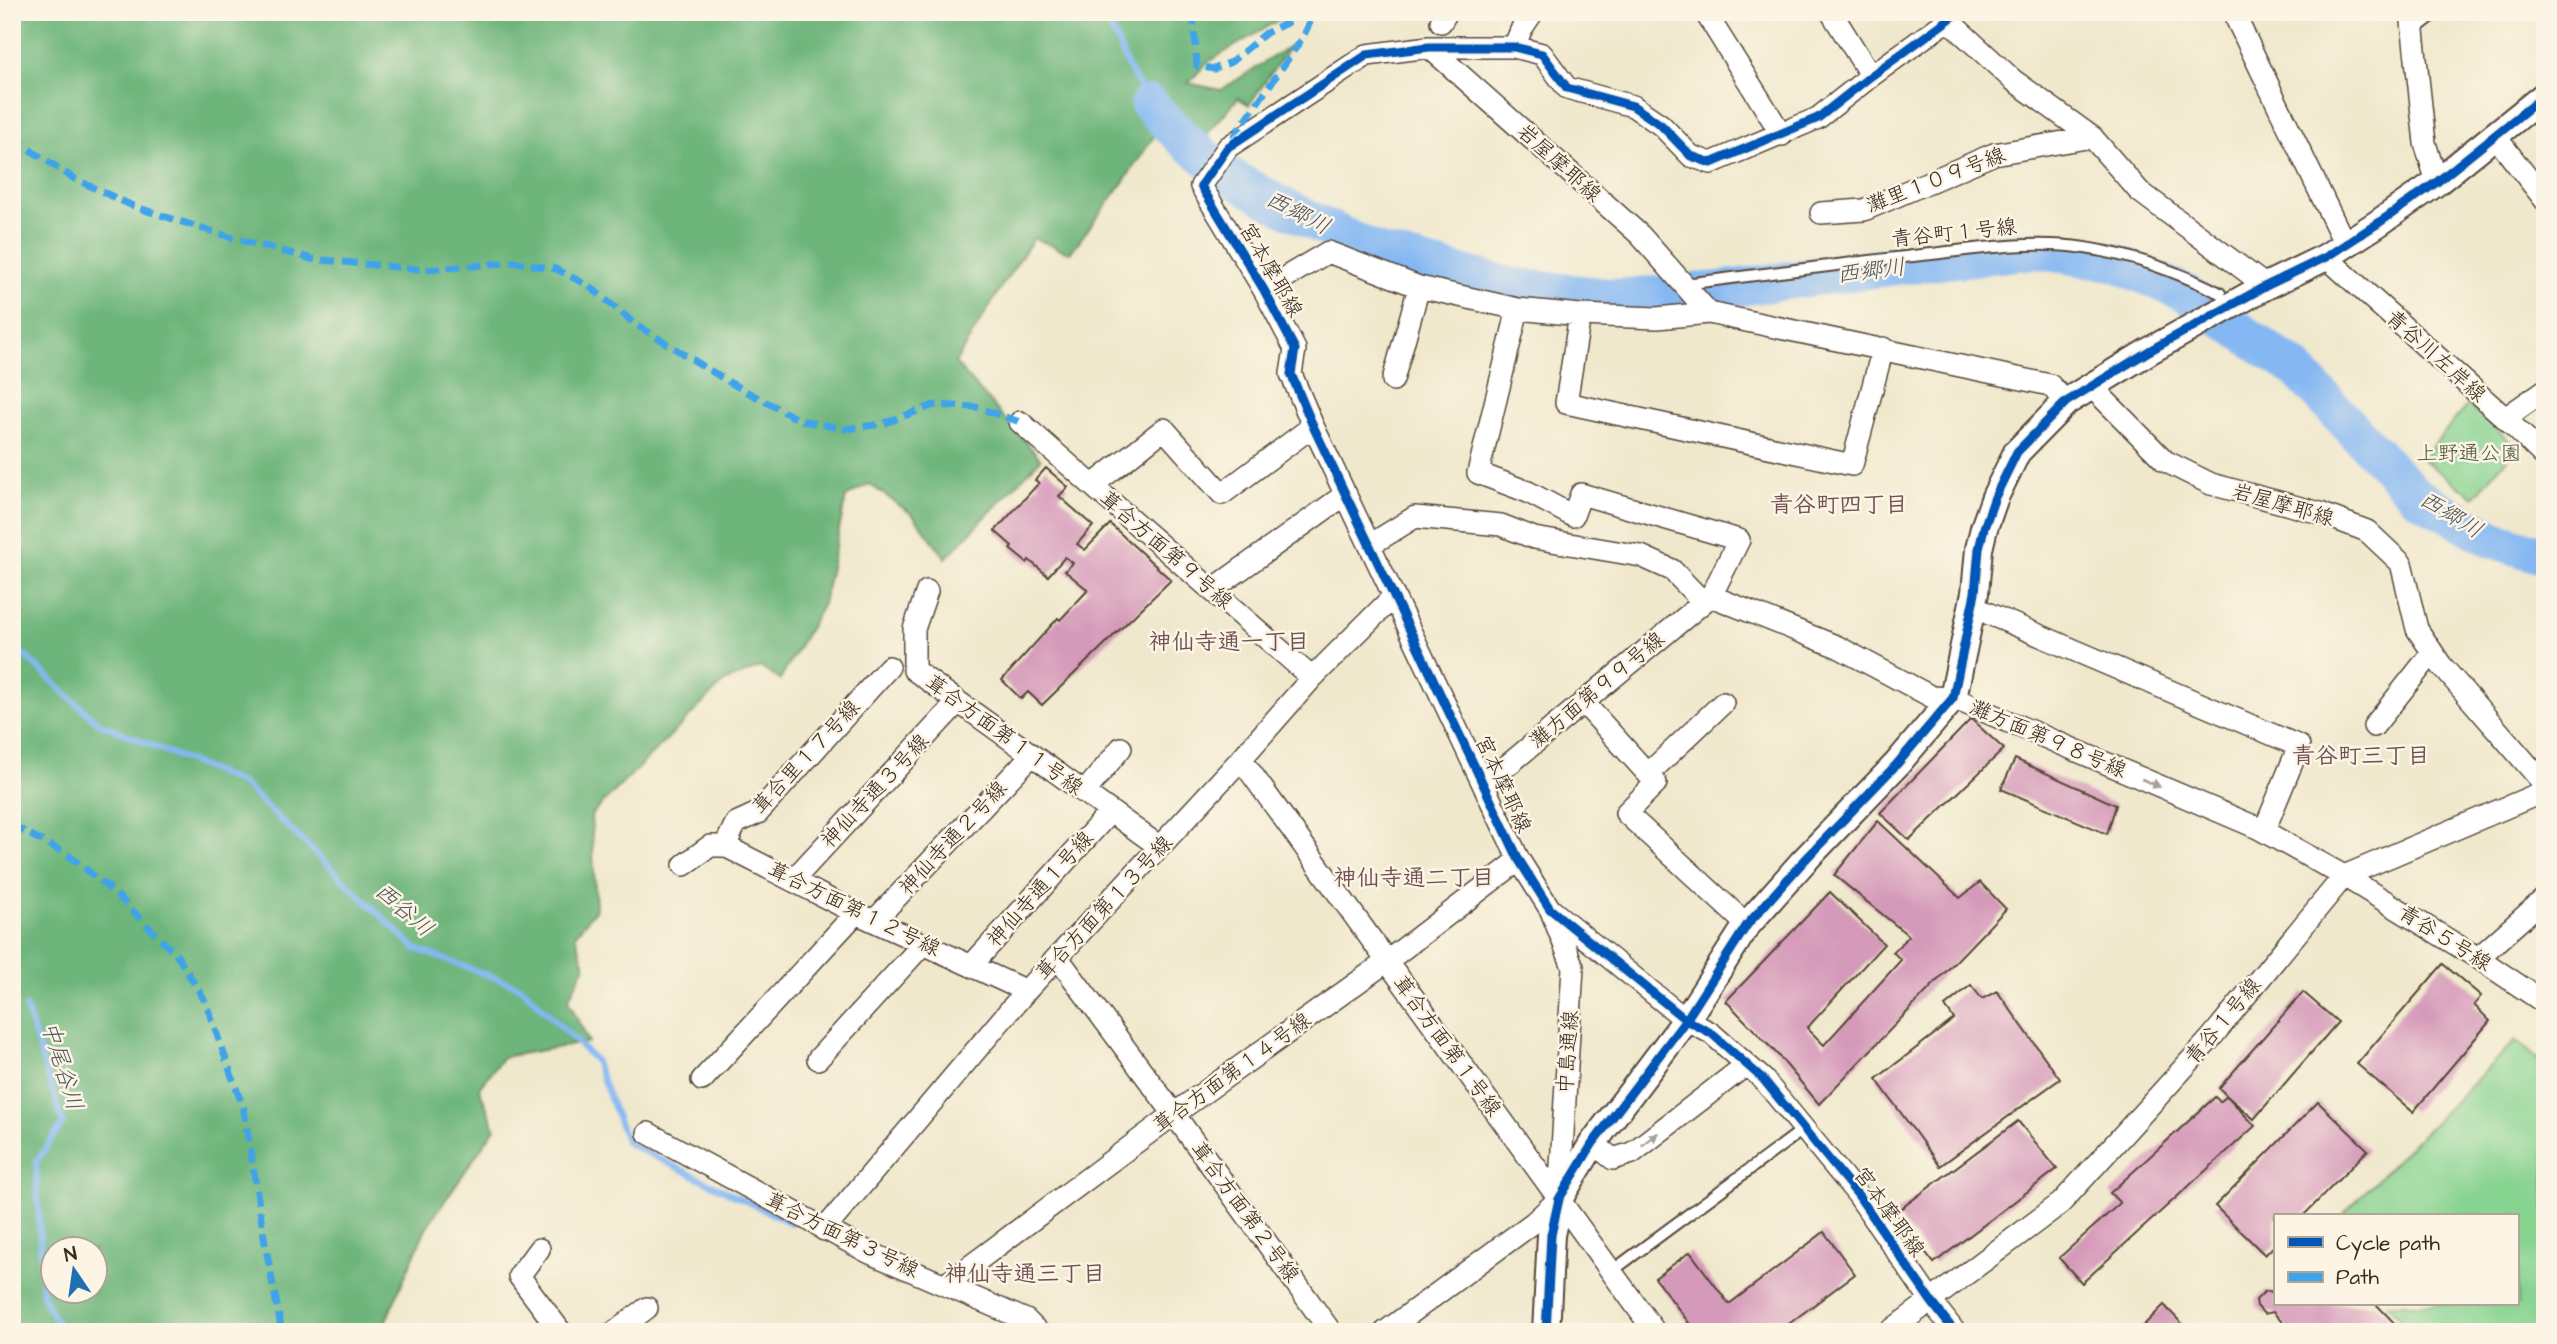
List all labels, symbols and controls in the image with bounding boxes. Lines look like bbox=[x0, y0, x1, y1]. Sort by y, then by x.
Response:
street label: 岩屋摩耶線 bbox=[1510, 117, 1608, 209]
street label: 灘里１０９号線 bbox=[1862, 140, 2010, 220]
water label: 西郷川 bbox=[1260, 183, 1336, 243]
street label: 青谷町１号線 bbox=[1890, 212, 2018, 254]
street label: 宮本摩耶線 bbox=[1232, 217, 1310, 323]
water label: 西郷川 bbox=[1835, 251, 1907, 291]
street label: 青谷川左岸線 bbox=[2379, 303, 2493, 409]
park label: 上野通公園 bbox=[2417, 439, 2522, 468]
street label: 岩屋摩耶線 bbox=[2229, 477, 2337, 533]
street label: 葺合方面第９号線 bbox=[1093, 484, 1239, 616]
water label: 西郷川 bbox=[2413, 484, 2489, 546]
district label: 青谷町四丁目 bbox=[1770, 489, 1908, 521]
street label: 灘方面第９９号線 bbox=[1523, 625, 1671, 755]
district label: 神仙寺通一丁目 bbox=[1149, 626, 1310, 658]
street label: 葺合方面第１１号線 bbox=[919, 668, 1089, 802]
street label: 葺合里１７号線 bbox=[745, 693, 867, 821]
street label: 灘方面第９８号線 bbox=[1965, 693, 2131, 785]
street label: 神仙寺通３号線 bbox=[814, 727, 936, 855]
street label: 宮本摩耶線 bbox=[1468, 730, 1538, 838]
district label: 青谷町三丁目 bbox=[2292, 740, 2430, 772]
street label: 神仙寺通２号線 bbox=[892, 774, 1014, 902]
one-way arrow bbox=[2141, 777, 2162, 788]
street label: 神仙寺通１号線 bbox=[980, 825, 1100, 953]
street label: 葺合方面第１３号線 bbox=[1029, 829, 1179, 987]
street label: 葺合方面第１２号線 bbox=[763, 855, 945, 963]
district label: 神仙寺通二丁目 bbox=[1334, 862, 1495, 894]
water label: 西谷川 bbox=[367, 875, 441, 945]
street label: 青谷５号線 bbox=[2393, 898, 2497, 978]
street label: 葺合方面第１号線 bbox=[1386, 970, 1508, 1122]
street label: 青谷１号線 bbox=[2178, 971, 2268, 1071]
street label: 葺合方面第１４号線 bbox=[1147, 1006, 1317, 1140]
street label: 中島通線 bbox=[1551, 1009, 1585, 1095]
water label: 中尾谷川 bbox=[33, 1017, 91, 1115]
one-way arrow bbox=[1641, 1132, 1659, 1146]
street label: 葺合方面第２号線 bbox=[1184, 1136, 1306, 1288]
street label: 宮本摩耶線 bbox=[1846, 1161, 1932, 1263]
street label: 葺合方面第３号線 bbox=[760, 1185, 924, 1285]
legend bbox=[2274, 1214, 2518, 1306]
text: Cycle path bbox=[2336, 1229, 2441, 1260]
north arrow bbox=[38, 1236, 108, 1306]
text: N bbox=[62, 1240, 79, 1269]
district label: 神仙寺通三丁目 bbox=[945, 1258, 1106, 1290]
text: Path bbox=[2336, 1263, 2380, 1292]

